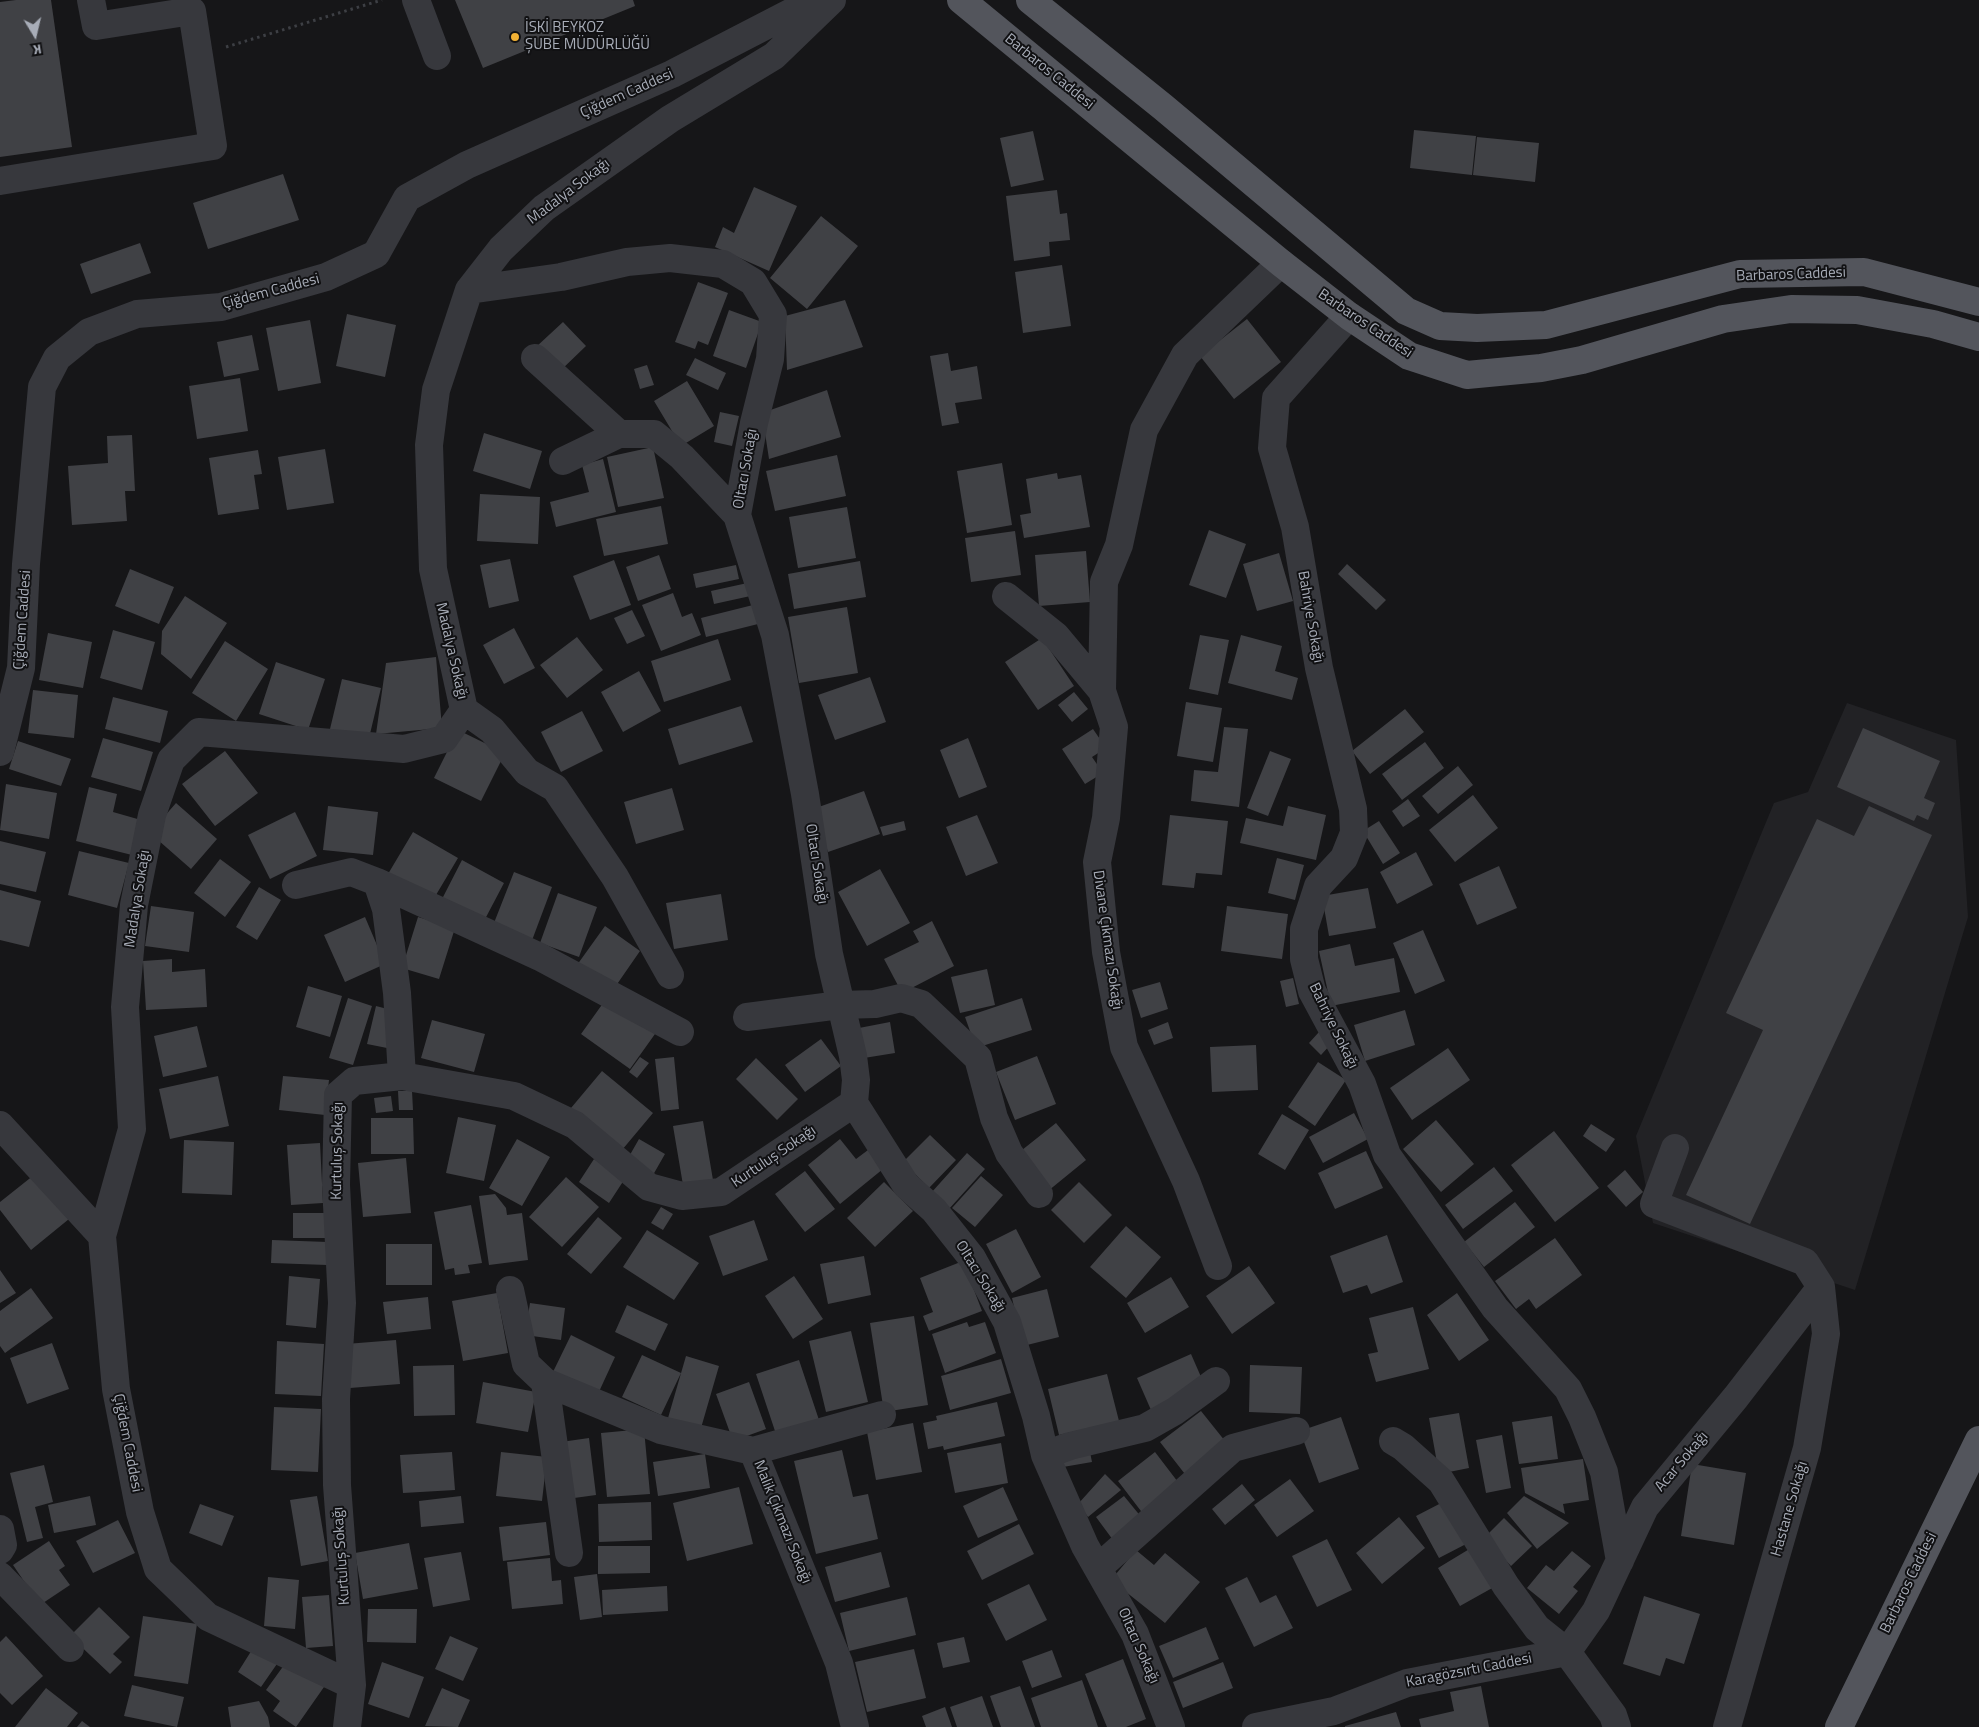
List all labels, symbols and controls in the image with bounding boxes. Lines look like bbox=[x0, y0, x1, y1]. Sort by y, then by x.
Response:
north arrow bbox=[10, 10, 60, 60]
place label: İSKİ BEYKOZ ŞUBE MÜDÜRLÜĞÜ bbox=[525, 19, 650, 54]
street label: Barbaros Caddesi bbox=[1001, 30, 1097, 114]
marker: İSKİ BEYKOZ ŞUBE MÜDÜRLÜĞÜ bbox=[509, 31, 521, 43]
text: K bbox=[32, 39, 43, 61]
street label: Çiğdem Caddesi bbox=[578, 65, 676, 123]
street label: Madalya Sokağı bbox=[524, 155, 614, 229]
street label: Barbaros Caddesi bbox=[1736, 264, 1846, 286]
street label: Çiğdem Caddesi bbox=[220, 270, 322, 314]
street label: Barbaros Caddesi bbox=[1314, 286, 1416, 362]
street label: Oltacı Sokağı bbox=[730, 428, 762, 510]
street label: Çiğdem Caddesi bbox=[11, 570, 35, 670]
street label: Bahriye Sokağı bbox=[1293, 570, 1327, 664]
street label: Madalya Sokağı bbox=[431, 601, 471, 701]
street label: Oltacı Sokağı bbox=[801, 823, 831, 905]
street label: Madalya Sokağı bbox=[121, 849, 155, 949]
street label: Divane Çıkmazı Sokağı bbox=[1088, 869, 1126, 1011]
street label: Bahriye Sokağı bbox=[1305, 980, 1361, 1072]
street label: Kurtuluş Sokağı bbox=[328, 1102, 348, 1200]
street label: Kurtuluş Sokağı bbox=[728, 1122, 820, 1192]
street label: Oltacı Sokağı bbox=[951, 1238, 1009, 1316]
street label: Çiğdem Caddesi bbox=[109, 1392, 145, 1494]
street label: Acar Sokağı bbox=[1652, 1428, 1712, 1496]
street label: Malik Çıkmazı Sokağı bbox=[749, 1458, 815, 1586]
street label: Hastane Sokağı bbox=[1768, 1459, 1812, 1559]
street label: Kurtuluş Sokağı bbox=[330, 1506, 354, 1606]
street label: Barbaros Caddesi bbox=[1877, 1530, 1941, 1636]
street label: Oltacı Sokağı bbox=[1113, 1605, 1163, 1687]
street label: Karagözsırtı Caddesi bbox=[1405, 1650, 1533, 1692]

